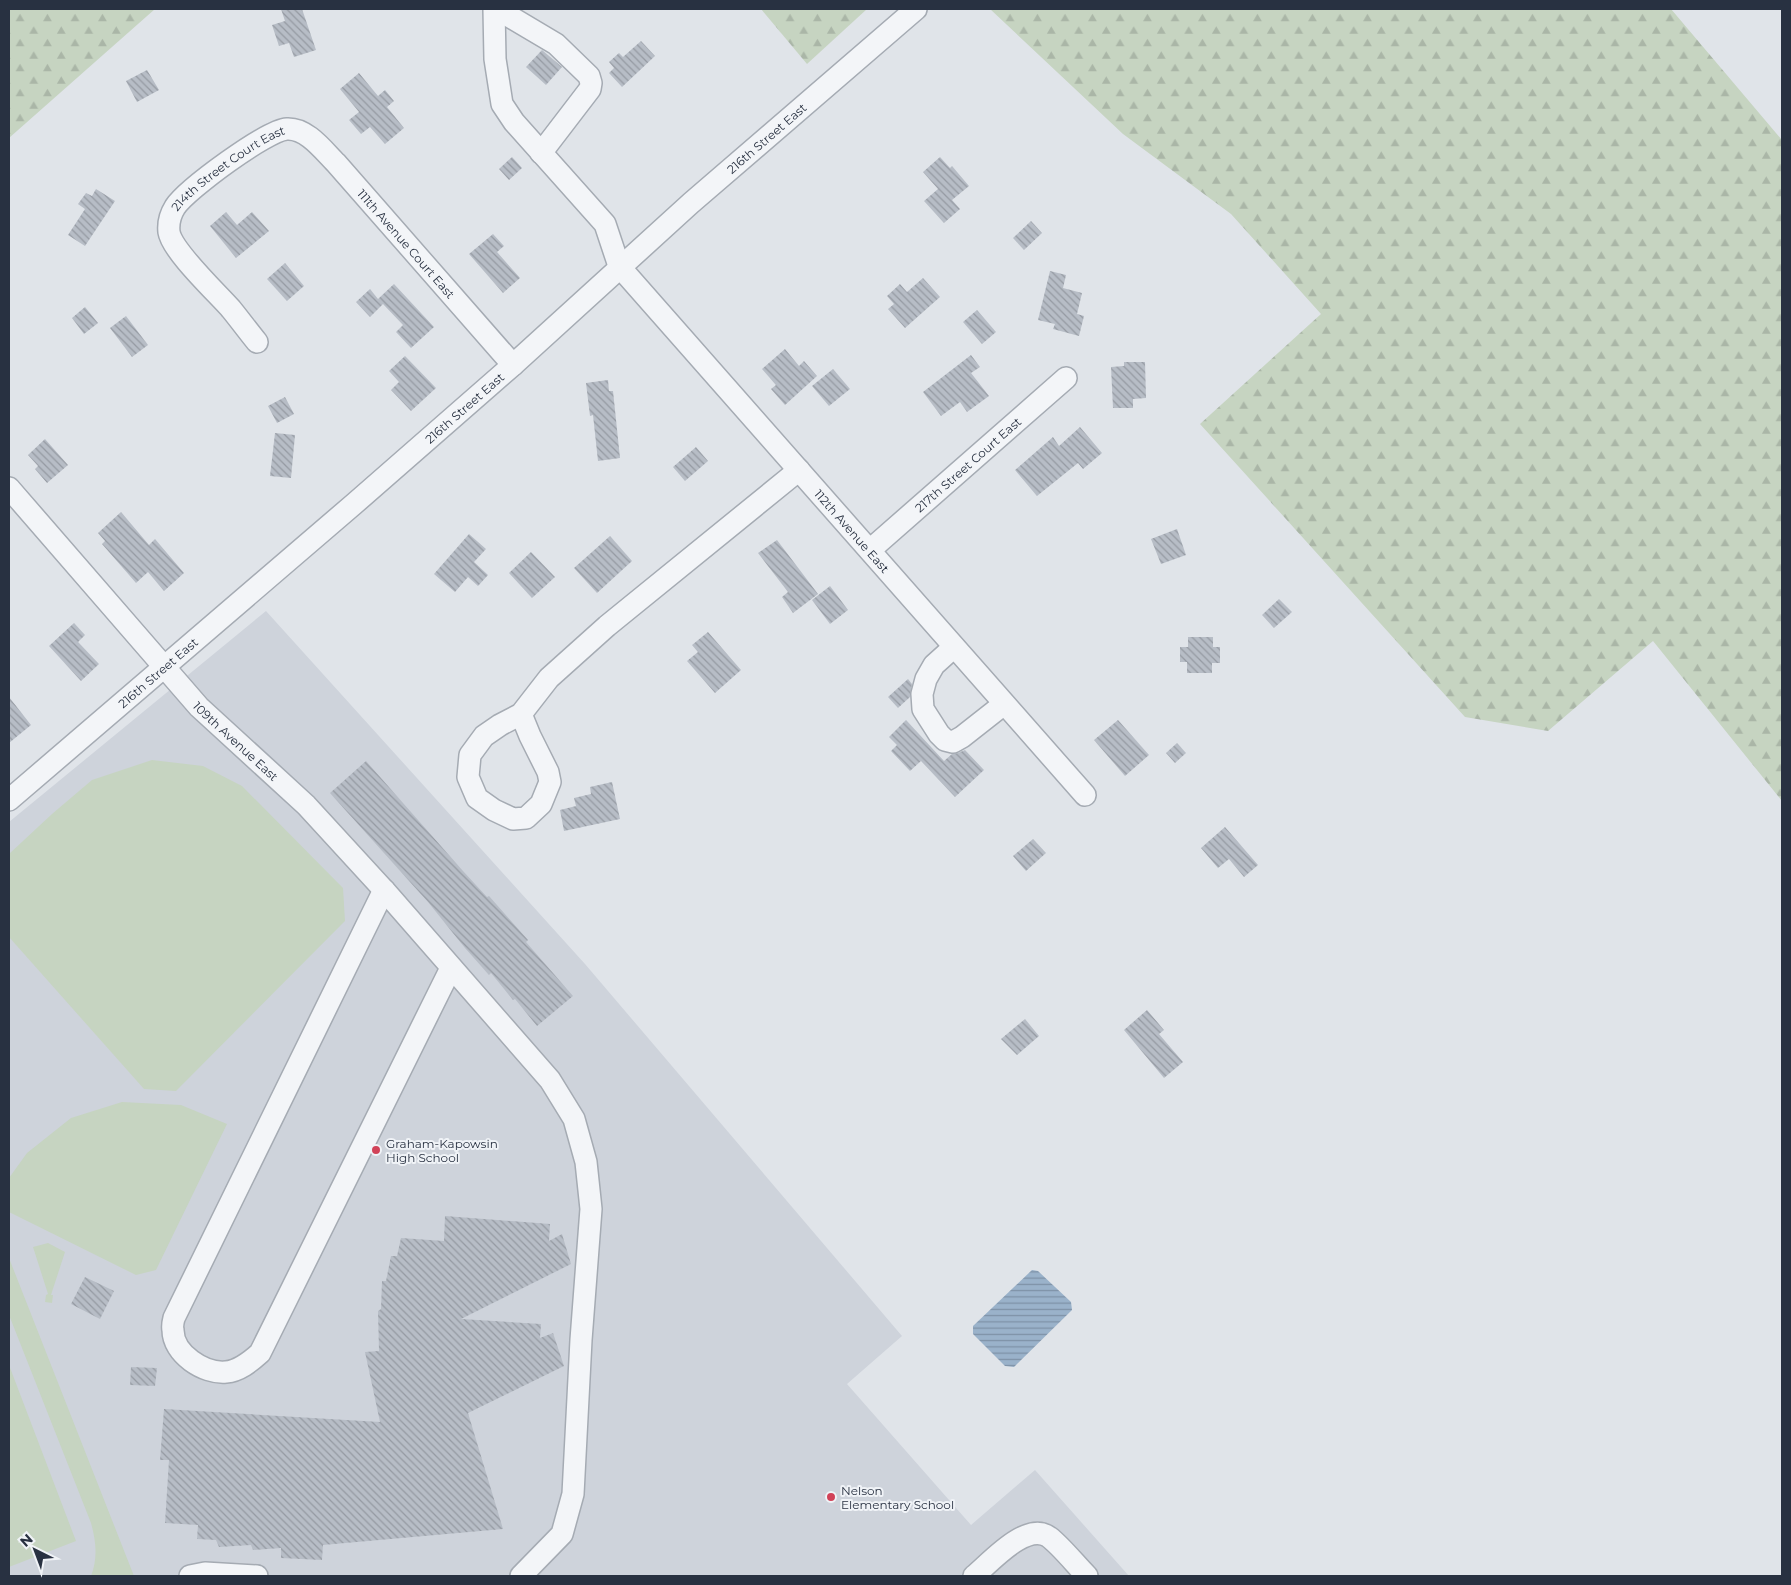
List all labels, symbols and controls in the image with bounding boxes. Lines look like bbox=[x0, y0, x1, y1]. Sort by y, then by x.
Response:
street label: 216th Street East bbox=[724, 100, 809, 176]
street label: 214th Street Court East bbox=[167, 122, 287, 213]
street label: 111th Avenue Court East bbox=[355, 186, 458, 301]
street label: 216th Street East bbox=[422, 369, 507, 446]
street label: 217th Street Court East bbox=[912, 414, 1024, 515]
street label: 112th Avenue East bbox=[812, 486, 893, 576]
street label: 216th Street East bbox=[115, 634, 201, 711]
street label: 109th Avenue East bbox=[190, 698, 282, 784]
place label: Graham-Kapowsin High School bbox=[386, 1136, 498, 1165]
marker: Graham-Kapowsin High School bbox=[370, 1144, 382, 1156]
place label: Nelson Elementary School bbox=[841, 1483, 954, 1512]
marker: Nelson Elementary School bbox=[825, 1491, 837, 1503]
north arrow bbox=[10, 1525, 60, 1575]
text: N bbox=[16, 1530, 37, 1551]

